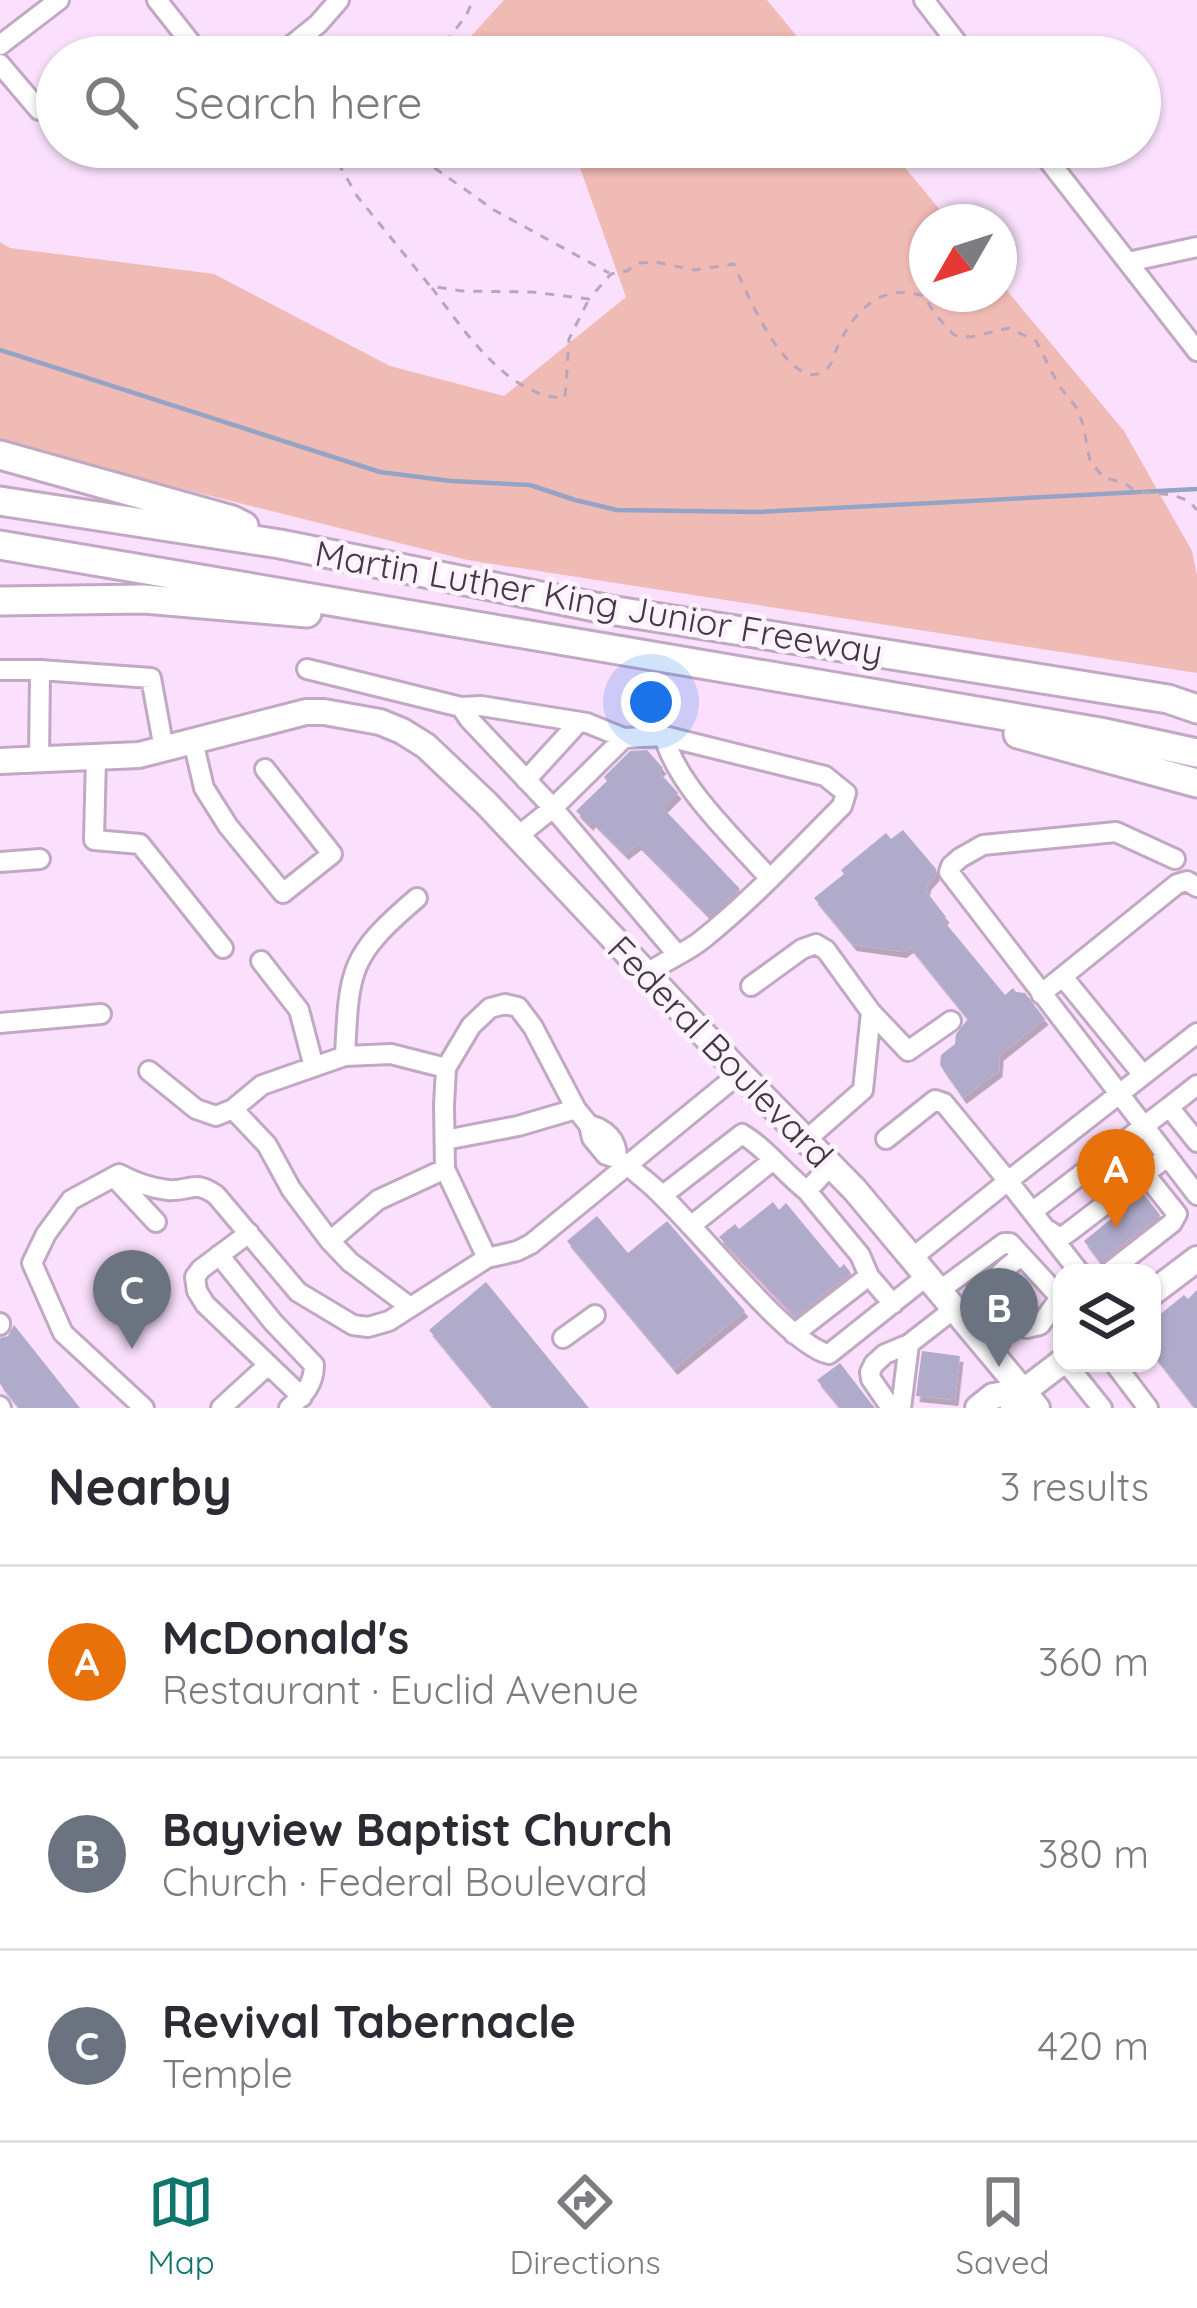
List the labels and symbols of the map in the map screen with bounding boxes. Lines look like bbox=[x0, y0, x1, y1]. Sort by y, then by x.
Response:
north arrow bbox=[909, 204, 1017, 312]
street label: Martin Luther King Junior Freeway bbox=[312, 530, 886, 674]
your location bbox=[621, 672, 681, 732]
street label: Federal Boulevard bbox=[599, 926, 843, 1176]
pin: A bbox=[1077, 1129, 1155, 1228]
pin: C bbox=[93, 1250, 171, 1349]
pin: B bbox=[960, 1268, 1038, 1367]

